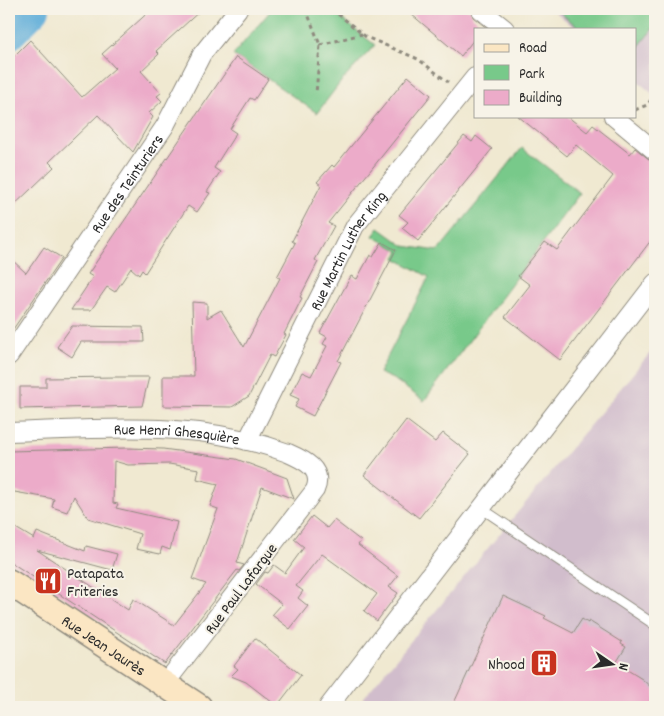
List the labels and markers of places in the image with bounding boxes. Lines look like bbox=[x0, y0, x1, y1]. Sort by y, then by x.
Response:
place label: Patapata Friteries bbox=[67, 563, 124, 604]
restaurant icon: Patapata Friteries bbox=[33, 566, 63, 596]
building icon: Nhood bbox=[529, 648, 559, 678]
place label: Nhood bbox=[488, 654, 525, 677]

